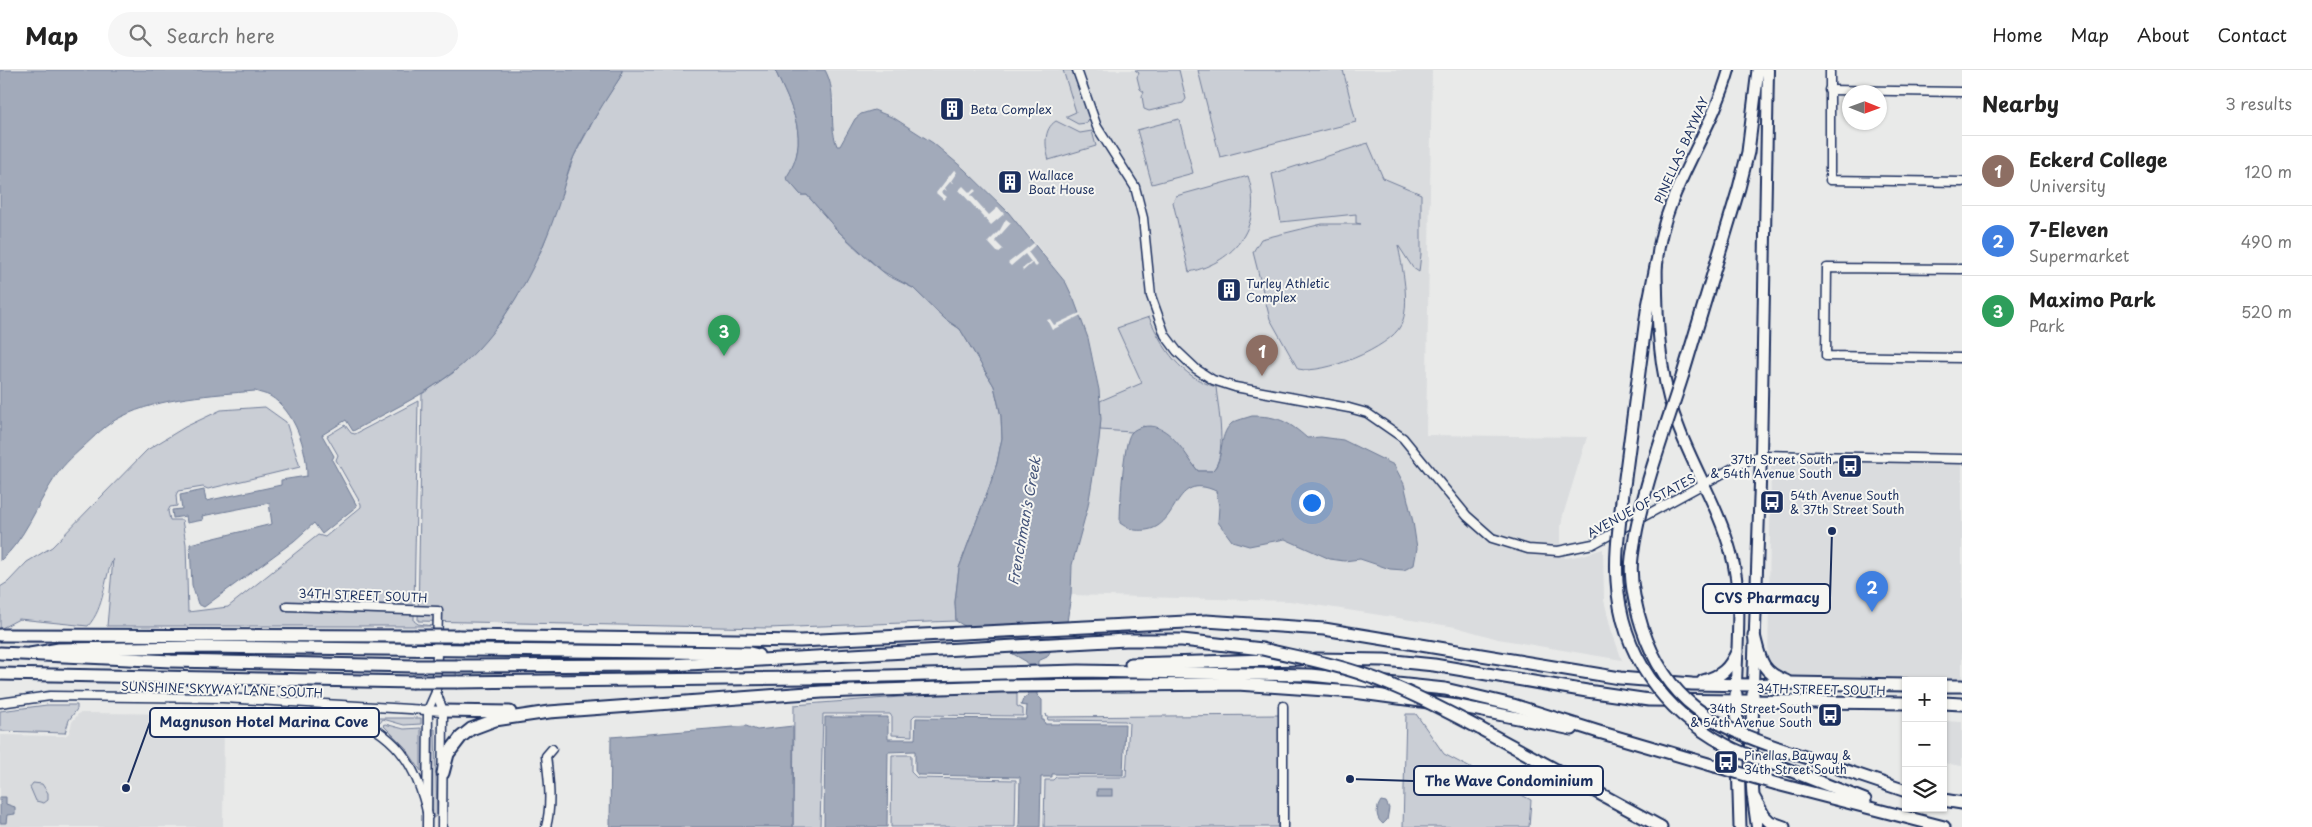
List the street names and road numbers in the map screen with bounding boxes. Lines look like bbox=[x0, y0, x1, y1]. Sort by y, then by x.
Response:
street label: PINELLAS BAYWAY bbox=[1649, 93, 1713, 206]
street label: AVENUE OF STATES bbox=[1584, 469, 1698, 541]
street label: 34TH STREET SOUTH bbox=[298, 584, 428, 606]
street label: SUNSHINE SKYWAY LANE SOUTH bbox=[121, 676, 323, 702]
street label: 34TH STREET SOUTH bbox=[1756, 679, 1886, 699]

